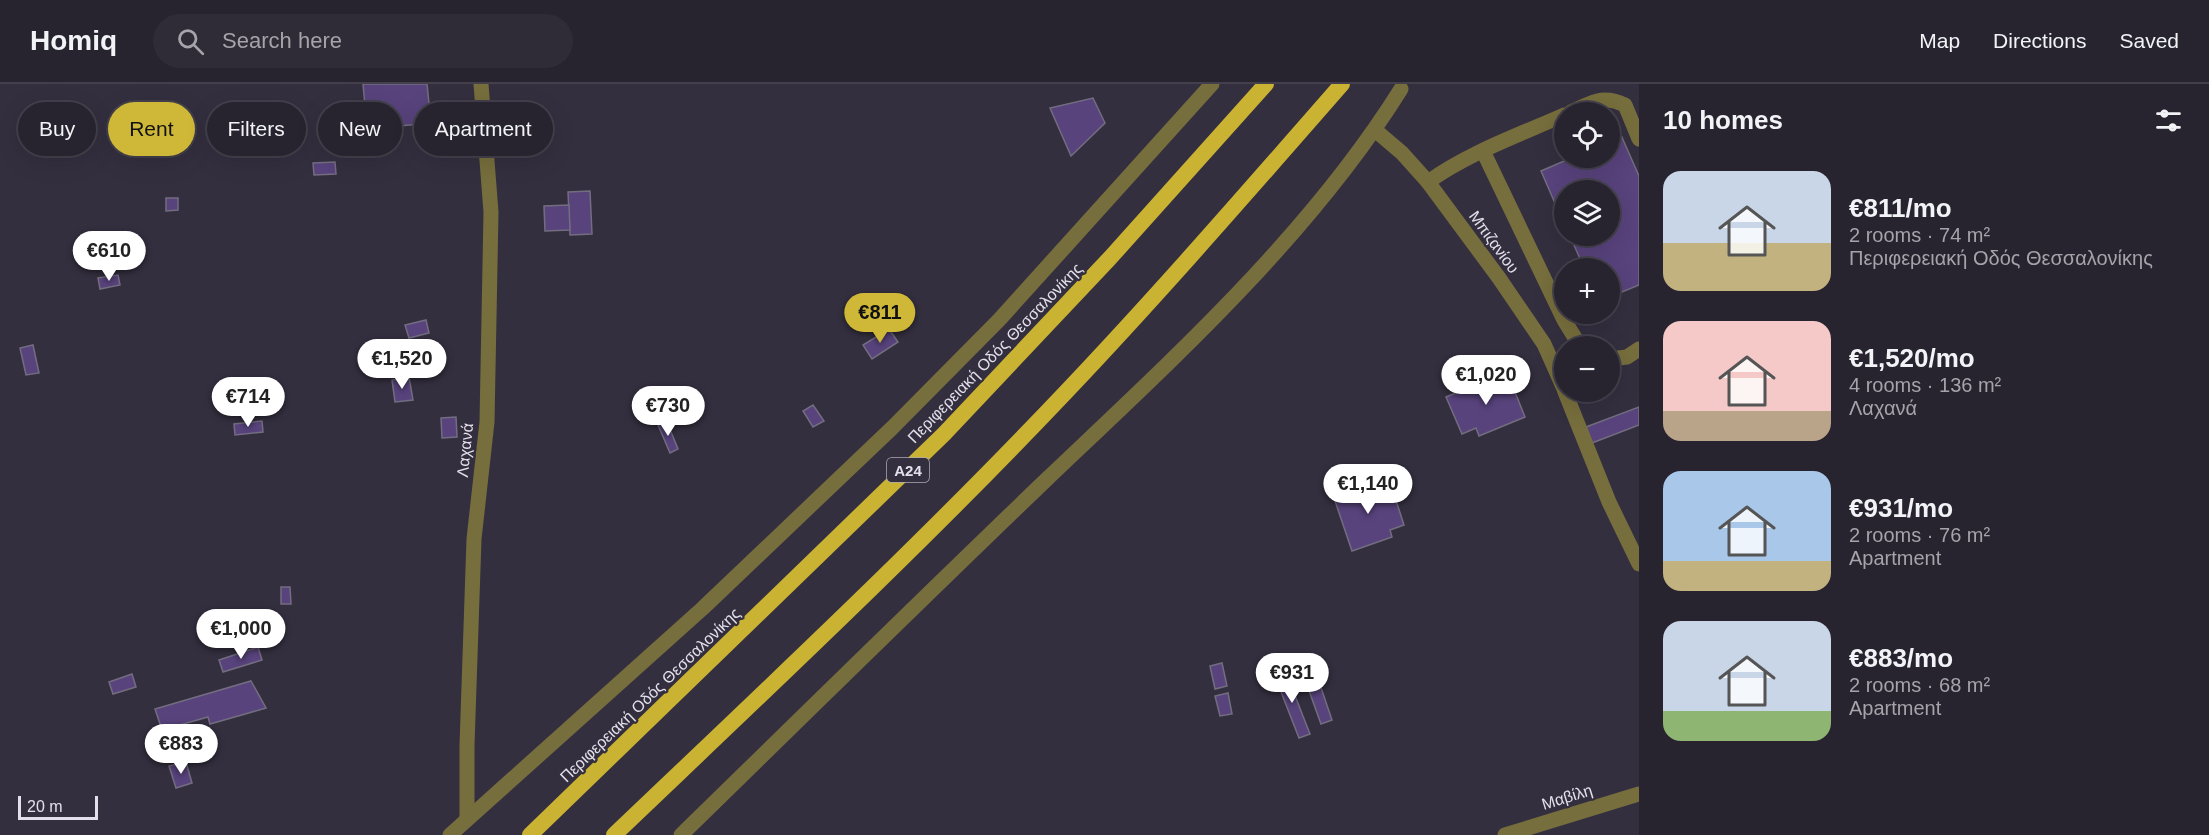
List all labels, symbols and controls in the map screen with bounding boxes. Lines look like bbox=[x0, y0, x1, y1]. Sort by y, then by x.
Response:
search box bbox=[153, 14, 573, 68]
text: Homiq bbox=[30, 25, 117, 56]
icon: search bbox=[174, 25, 207, 58]
text: Search here bbox=[222, 28, 342, 53]
text: Map bbox=[1919, 29, 1960, 52]
text: Directions bbox=[1993, 29, 2086, 52]
text: Saved bbox=[2119, 29, 2179, 52]
chip: Buy bbox=[18, 102, 96, 156]
chip: Rent bbox=[108, 102, 195, 156]
chip: Filters bbox=[207, 102, 306, 156]
chip: New bbox=[318, 102, 402, 156]
chip: Apartment bbox=[414, 102, 553, 156]
map controls bbox=[1554, 102, 1620, 402]
button: locate bbox=[1554, 102, 1620, 168]
icon: filters bbox=[2152, 104, 2185, 137]
text: 10 homes bbox=[1663, 105, 1783, 135]
button: layers bbox=[1554, 180, 1620, 246]
text: €811/mo bbox=[1849, 193, 1952, 223]
icon: home bbox=[1711, 195, 1783, 267]
street label: Μπιζανίου bbox=[1465, 208, 1522, 277]
text: 2 rooms · 74 m² bbox=[1849, 224, 1990, 246]
pin: €610 bbox=[73, 231, 145, 282]
text: €610 bbox=[87, 239, 131, 261]
text: Περιφερειακή Οδός Θεσσαλονίκης bbox=[1849, 247, 2153, 269]
button: + bbox=[1554, 258, 1620, 324]
street label: Περιφερειακή Οδός Θεσσαλονίκης bbox=[904, 259, 1086, 446]
pin: €811 bbox=[844, 293, 916, 344]
text: €811 bbox=[858, 301, 902, 323]
button: − bbox=[1554, 336, 1620, 402]
pin: €1,520 bbox=[353, 339, 451, 390]
text: €1,520/mo bbox=[1849, 343, 1975, 373]
icon: home bbox=[1711, 345, 1783, 417]
text: €1,520 bbox=[371, 347, 433, 369]
pin: €1,020 bbox=[1437, 355, 1535, 406]
text: €1,020 bbox=[1455, 363, 1517, 385]
text: 4 rooms · 136 m² bbox=[1849, 374, 2001, 396]
pin: €714 bbox=[212, 377, 284, 428]
text: €714 bbox=[226, 385, 270, 407]
pin: €730 bbox=[632, 386, 704, 437]
text: €730 bbox=[646, 394, 690, 416]
text: Λαχανά bbox=[1849, 397, 1917, 419]
street label: Λαχανά bbox=[454, 422, 476, 478]
road number: Α24 bbox=[887, 458, 929, 482]
pin: €1,140 bbox=[1319, 464, 1417, 515]
text: €1,140 bbox=[1337, 472, 1399, 494]
text: €931/mo bbox=[1849, 493, 1953, 523]
icon: home bbox=[1711, 495, 1783, 567]
text: 2 rooms · 76 m² bbox=[1849, 524, 1990, 546]
text: Apartment bbox=[1849, 547, 1941, 569]
street label: Περιφερειακή Οδός Θεσσαλονίκης bbox=[557, 604, 744, 786]
pin: €1,000 bbox=[192, 609, 290, 660]
text: €1,000 bbox=[210, 617, 272, 639]
text: €883/mo bbox=[1849, 643, 1953, 673]
icon: home bbox=[1711, 645, 1783, 717]
pin: €931 bbox=[1256, 653, 1328, 704]
text: €931 bbox=[1270, 661, 1314, 683]
text: 2 rooms · 68 m² bbox=[1849, 674, 1990, 696]
text: Apartment bbox=[1849, 697, 1941, 719]
pin: €883 bbox=[145, 724, 217, 775]
text: €883 bbox=[159, 732, 203, 754]
street label: Μαβίλη bbox=[1540, 781, 1594, 813]
scale bar bbox=[18, 793, 98, 820]
text: 20 m bbox=[27, 798, 63, 815]

